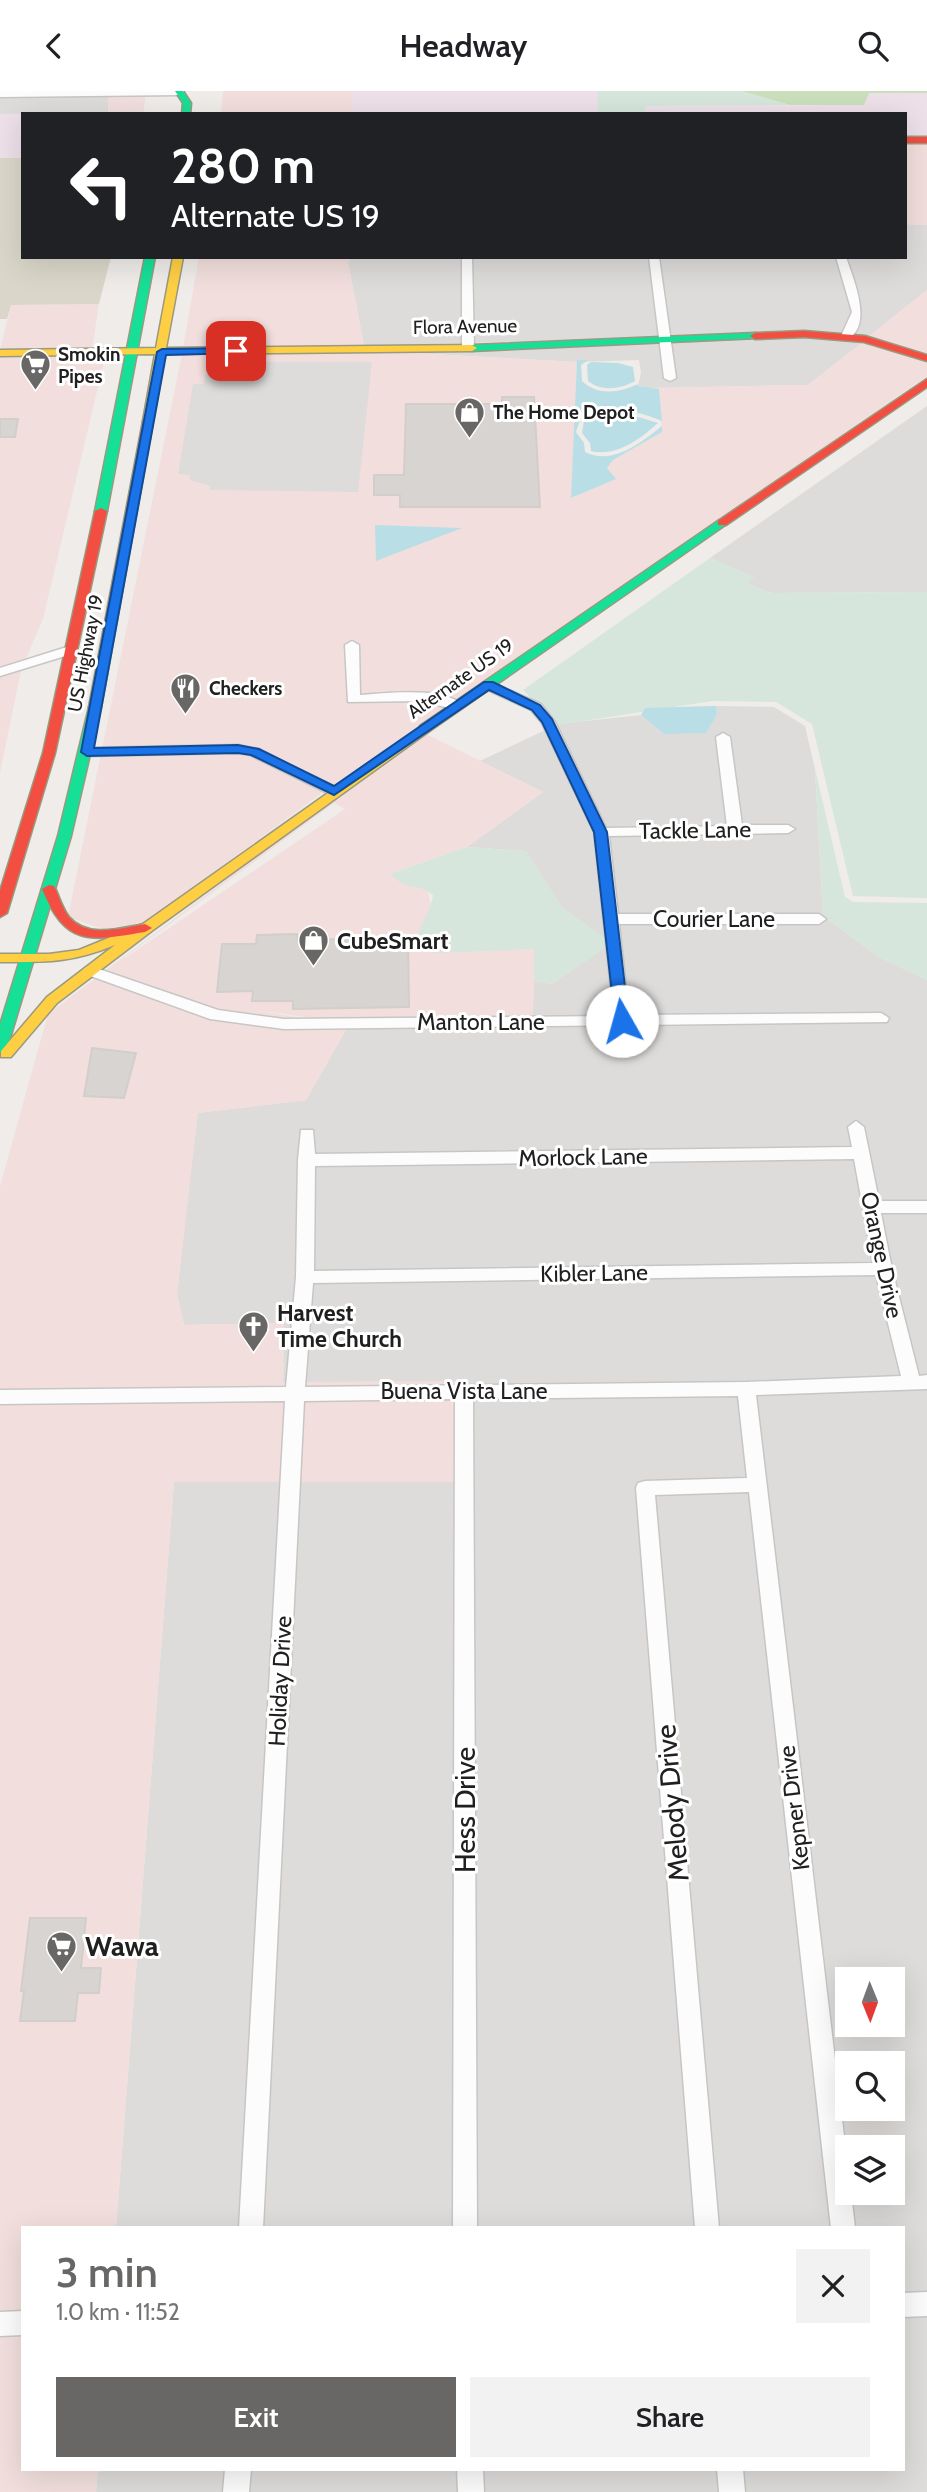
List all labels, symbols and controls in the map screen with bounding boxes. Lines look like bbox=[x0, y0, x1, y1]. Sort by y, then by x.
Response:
text: Headway bbox=[400, 26, 527, 65]
icon: back bbox=[35, 27, 73, 65]
icon: search bbox=[854, 27, 892, 65]
text: 280 m bbox=[171, 136, 315, 195]
icon: left bbox=[56, 140, 147, 231]
text: Alternate US 19 bbox=[171, 196, 380, 235]
street label: Flora Avenue bbox=[413, 314, 518, 339]
pin bbox=[206, 321, 266, 381]
icon: arrive bbox=[217, 332, 255, 370]
place label: Smokin Pipes bbox=[58, 343, 121, 388]
supermarket icon: Smokin Pipes bbox=[18, 348, 52, 392]
shop icon: The Home Depot bbox=[453, 395, 487, 439]
place label: The Home Depot bbox=[493, 401, 635, 424]
street label: US Highway 19 bbox=[63, 592, 108, 714]
street label: Alternate US 19 bbox=[403, 633, 518, 723]
restaurant icon: Checkers bbox=[169, 671, 203, 715]
place label: Checkers bbox=[209, 677, 282, 700]
street label: Tackle Lane bbox=[639, 815, 752, 845]
street label: Courier Lane bbox=[653, 905, 775, 933]
shop icon: CubeSmart bbox=[297, 924, 331, 968]
place label: CubeSmart bbox=[337, 927, 448, 955]
position arrow bbox=[585, 984, 659, 1058]
street label: Manton Lane bbox=[417, 1008, 545, 1036]
street label: Morlock Lane bbox=[518, 1142, 648, 1172]
street label: Orange Drive bbox=[855, 1189, 909, 1321]
street label: Kibler Lane bbox=[540, 1258, 648, 1288]
place label: Harvest Time Church bbox=[277, 1299, 402, 1353]
church icon: Harvest Time Church bbox=[237, 1309, 271, 1353]
street label: Buena Vista Lane bbox=[380, 1377, 548, 1405]
street label: Holiday Drive bbox=[263, 1615, 297, 1747]
street label: Melody Drive bbox=[648, 1723, 696, 1883]
street label: Kepner Drive bbox=[772, 1744, 816, 1872]
street label: Hess Drive bbox=[448, 1747, 482, 1873]
supermarket icon: Wawa bbox=[45, 1929, 79, 1973]
place label: Wawa bbox=[85, 1929, 159, 1963]
north arrow bbox=[835, 1967, 905, 2037]
map controls bbox=[835, 1967, 905, 2205]
button: search bbox=[835, 2051, 905, 2121]
button: layers bbox=[835, 2135, 905, 2205]
text: 3 min bbox=[56, 2246, 158, 2298]
button: close bbox=[796, 2249, 870, 2323]
text: 1.0 km · 11:52 bbox=[56, 2298, 180, 2326]
button: Exit bbox=[56, 2377, 456, 2457]
button: Share bbox=[470, 2377, 870, 2457]

